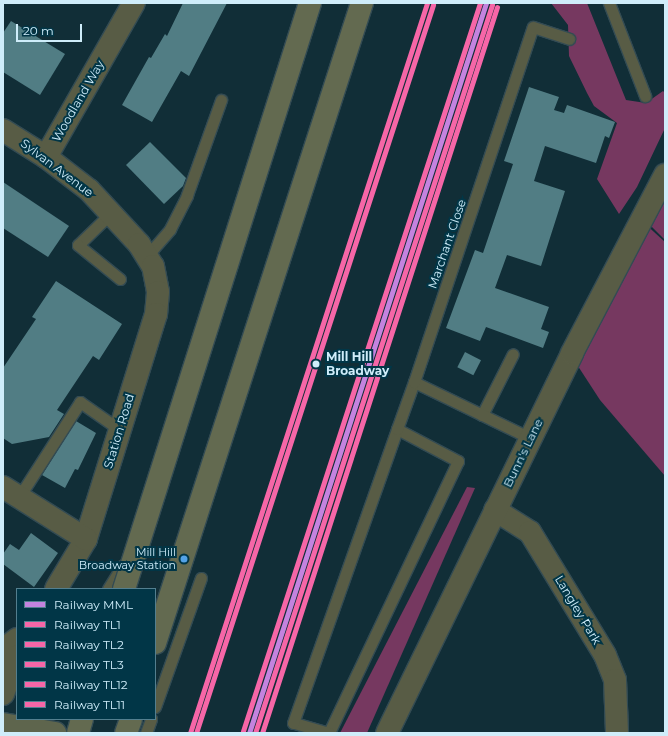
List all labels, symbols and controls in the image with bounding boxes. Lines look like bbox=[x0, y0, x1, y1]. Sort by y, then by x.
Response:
scale bar bbox=[18, 16, 84, 42]
text: 20 m bbox=[23, 23, 54, 38]
street label: Woodland Way bbox=[49, 58, 107, 144]
street label: Sylvan Avenue bbox=[18, 136, 96, 200]
street label: Marchant Close bbox=[425, 197, 469, 291]
place label: Mill Hill Broadway bbox=[326, 350, 389, 378]
marker: Mill Hill Broadway bbox=[309, 357, 323, 371]
street label: Station Road bbox=[101, 392, 137, 470]
street label: Bunn's Lane bbox=[500, 416, 546, 490]
place label: Mill Hill Broadway Station bbox=[79, 546, 176, 572]
marker: Mill Hill Broadway Station bbox=[179, 554, 189, 564]
street label: Langley Park bbox=[552, 573, 604, 647]
legend bbox=[16, 588, 156, 720]
text: Railway MML bbox=[54, 597, 133, 612]
text: Railway TL1 bbox=[54, 617, 121, 632]
text: Railway TL2 bbox=[54, 637, 124, 652]
text: Railway TL3 bbox=[54, 657, 124, 672]
text: Railway TL12 bbox=[54, 677, 128, 692]
text: Railway TL11 bbox=[54, 697, 125, 712]

